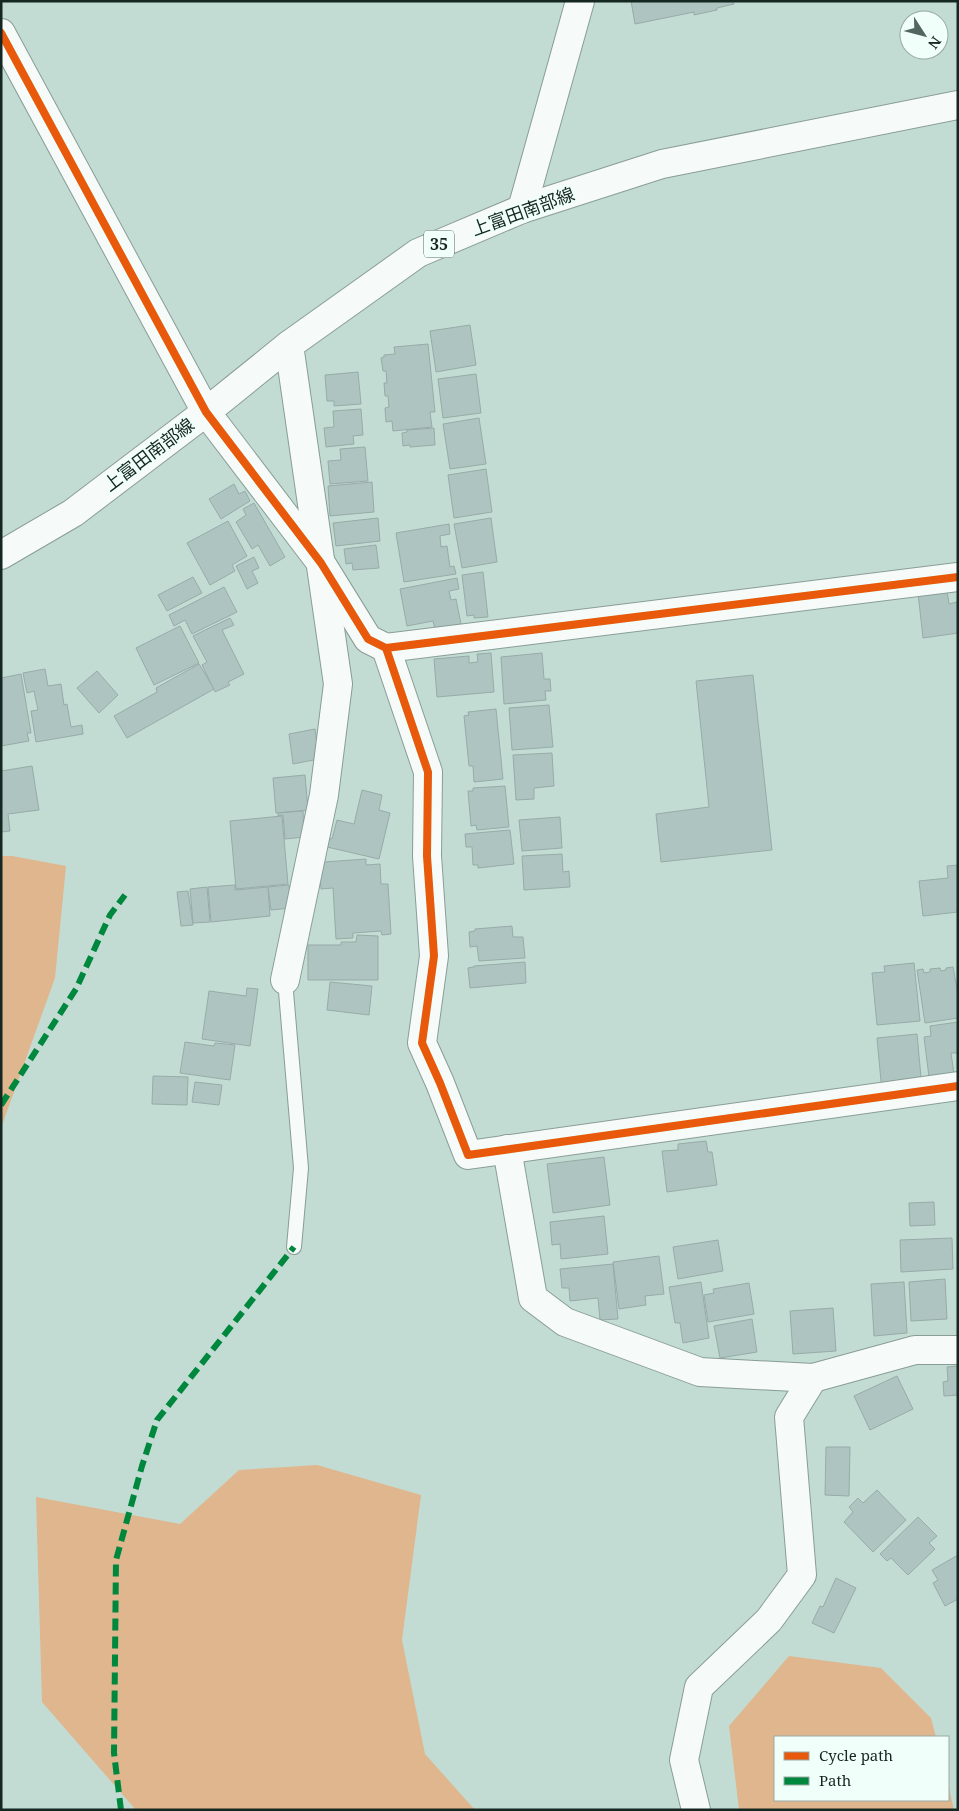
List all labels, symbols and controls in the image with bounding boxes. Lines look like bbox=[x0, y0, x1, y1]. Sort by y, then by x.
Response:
north arrow bbox=[899, 10, 949, 60]
text: N bbox=[924, 33, 946, 53]
street label: 上富田南部線 bbox=[468, 181, 578, 241]
road number: 35 bbox=[424, 230, 454, 258]
street label: 上富田南部線 bbox=[98, 412, 199, 496]
legend bbox=[774, 1736, 949, 1801]
text: Cycle path bbox=[819, 1745, 894, 1765]
text: Path bbox=[819, 1770, 852, 1790]

